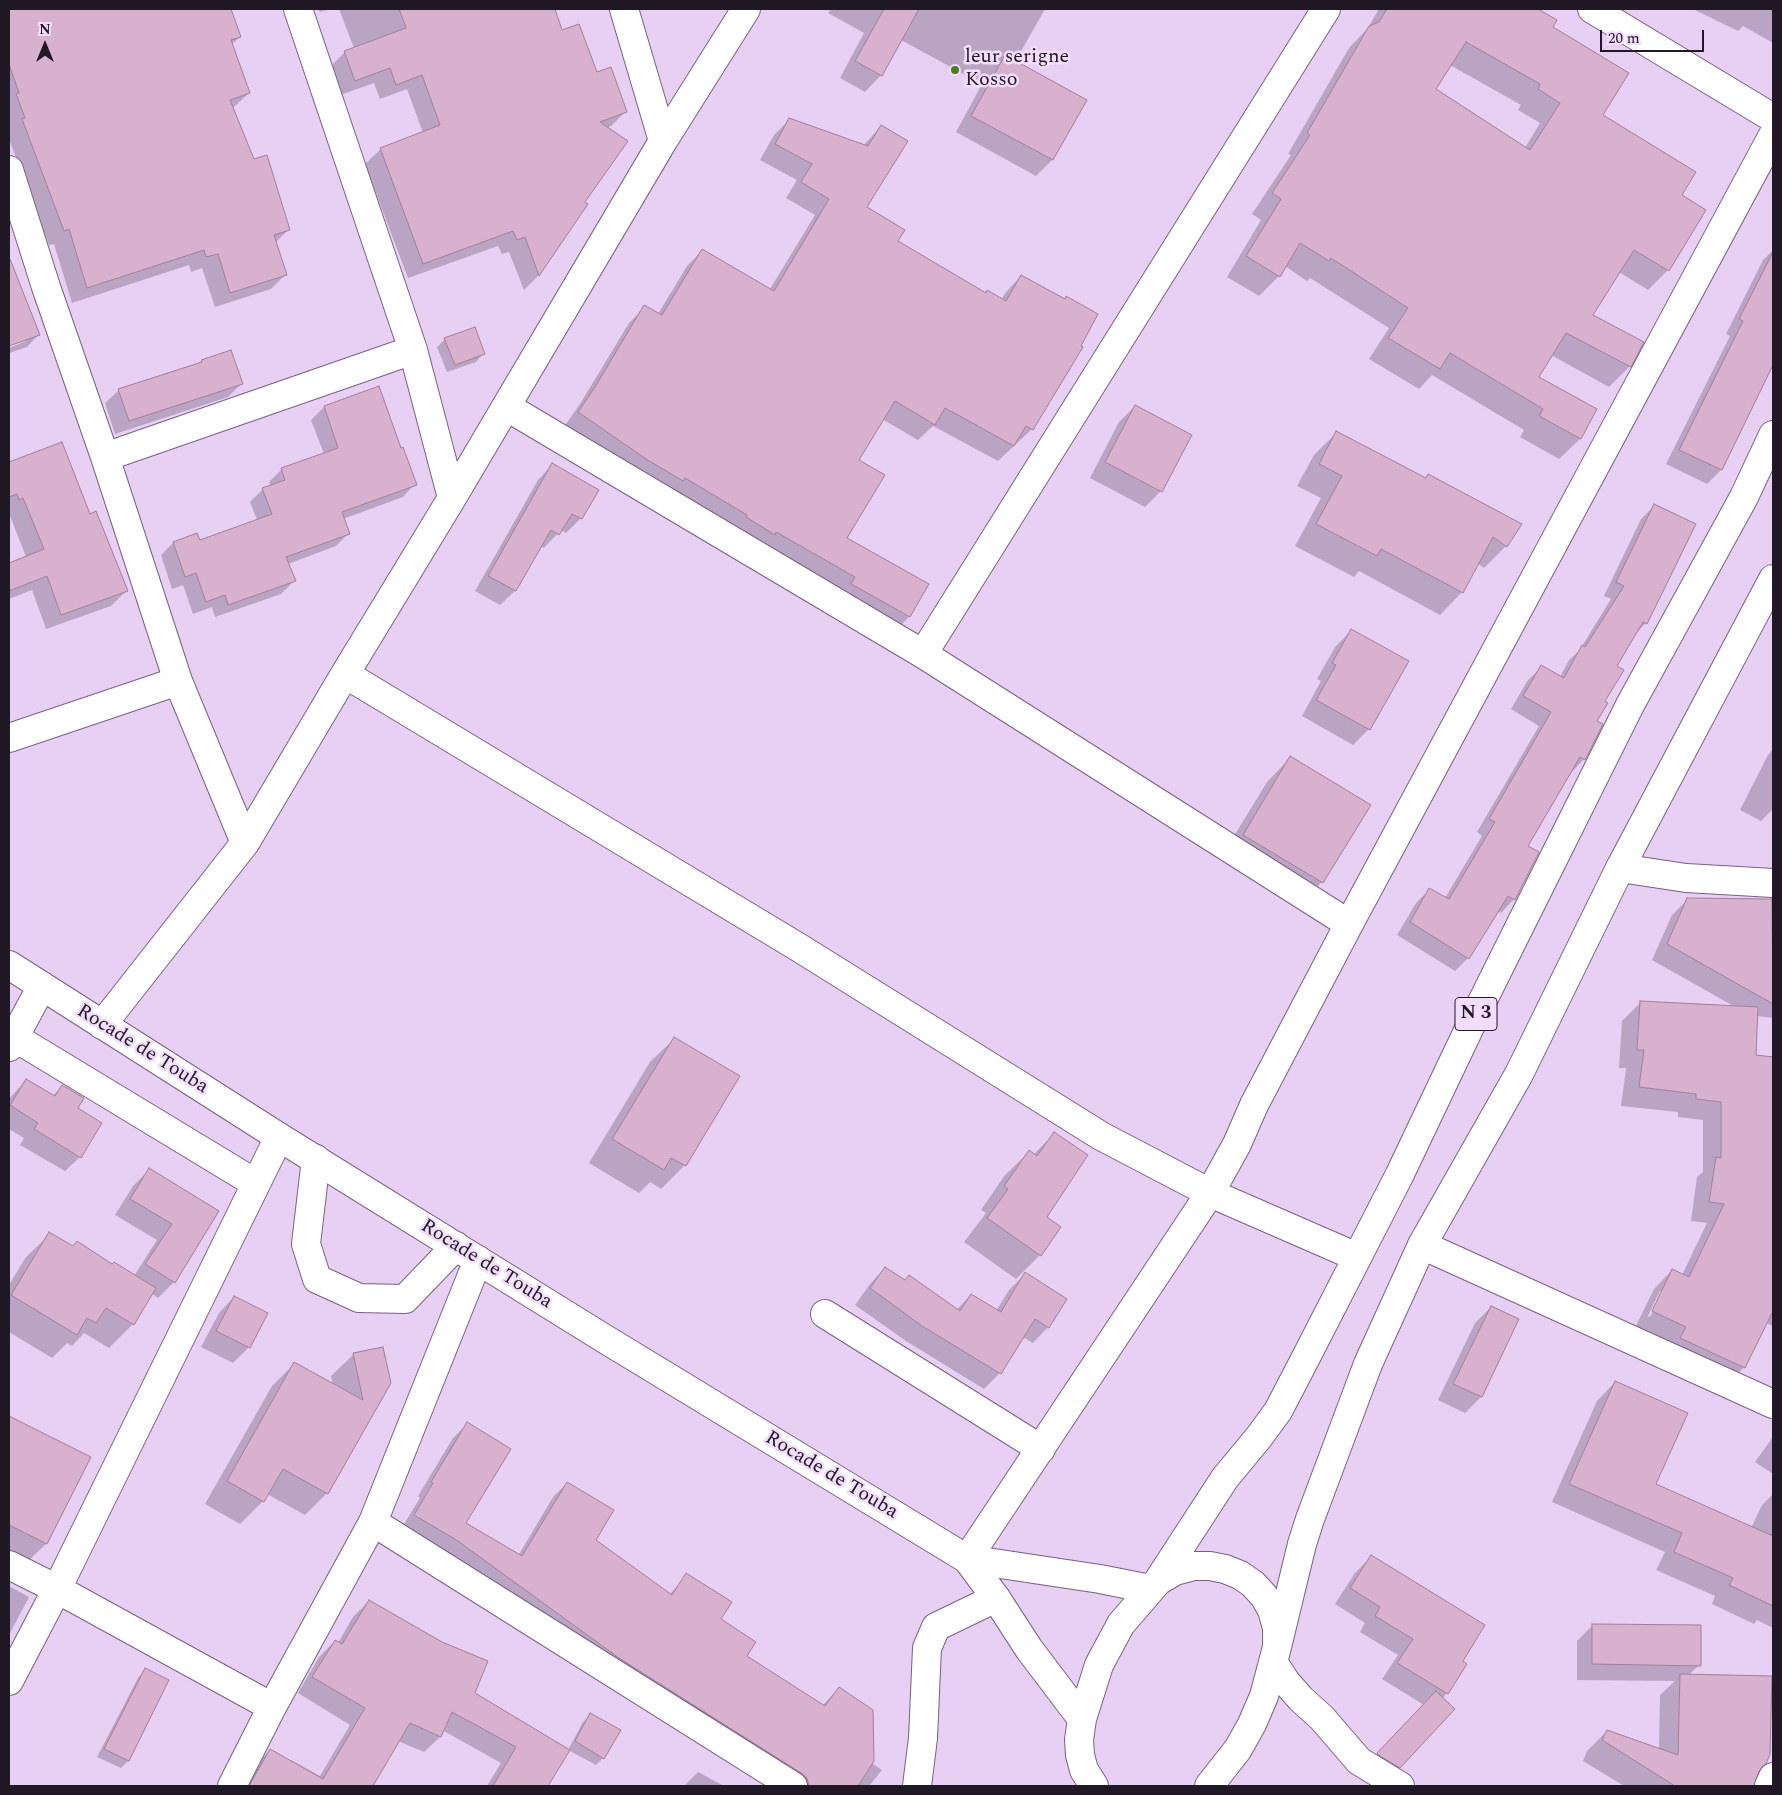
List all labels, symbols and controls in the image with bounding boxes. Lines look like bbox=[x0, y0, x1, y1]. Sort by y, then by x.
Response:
text: N bbox=[39, 19, 51, 40]
north arrow bbox=[20, 20, 70, 70]
scale bar bbox=[1602, 20, 1706, 52]
text: 20 m bbox=[1608, 27, 1640, 50]
place label: leur serigne Kosso bbox=[965, 46, 1069, 93]
marker: leur serigne Kosso bbox=[949, 64, 961, 76]
road number: N 3 bbox=[1455, 998, 1497, 1030]
street label: Rocade de Touba bbox=[72, 1000, 212, 1100]
street label: Rocade de Touba bbox=[416, 1215, 556, 1315]
street label: Rocade de Touba bbox=[760, 1427, 902, 1525]

